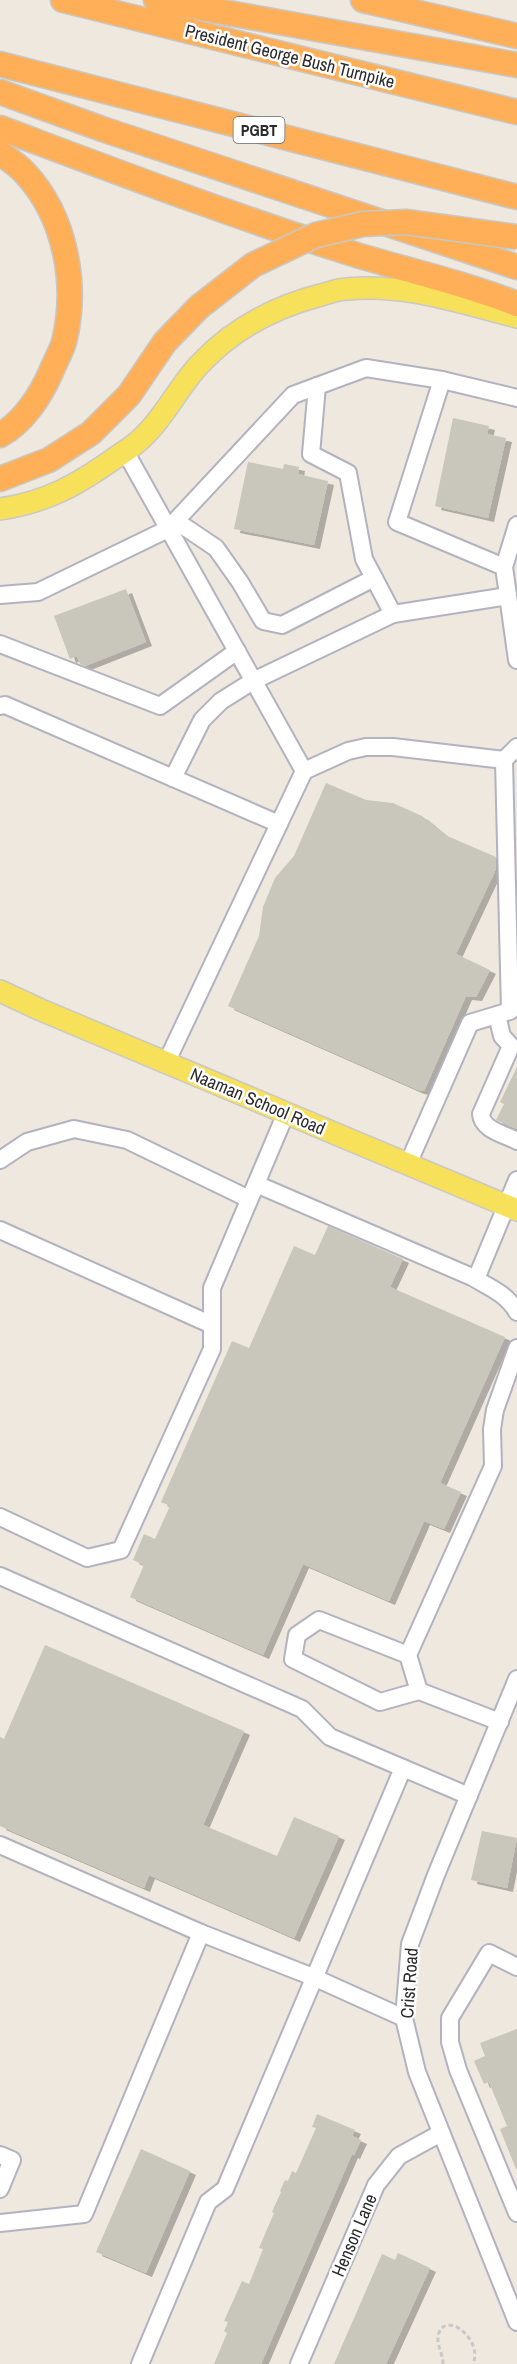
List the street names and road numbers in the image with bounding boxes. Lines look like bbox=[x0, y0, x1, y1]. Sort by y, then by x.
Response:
street label: President George Bush Turnpike bbox=[183, 18, 397, 94]
road number: PGBT bbox=[234, 117, 284, 143]
street label: Naaman School Road bbox=[187, 1061, 329, 1141]
street label: Crist Road bbox=[394, 1947, 424, 2019]
street label: Henson Lane bbox=[325, 2190, 383, 2280]

